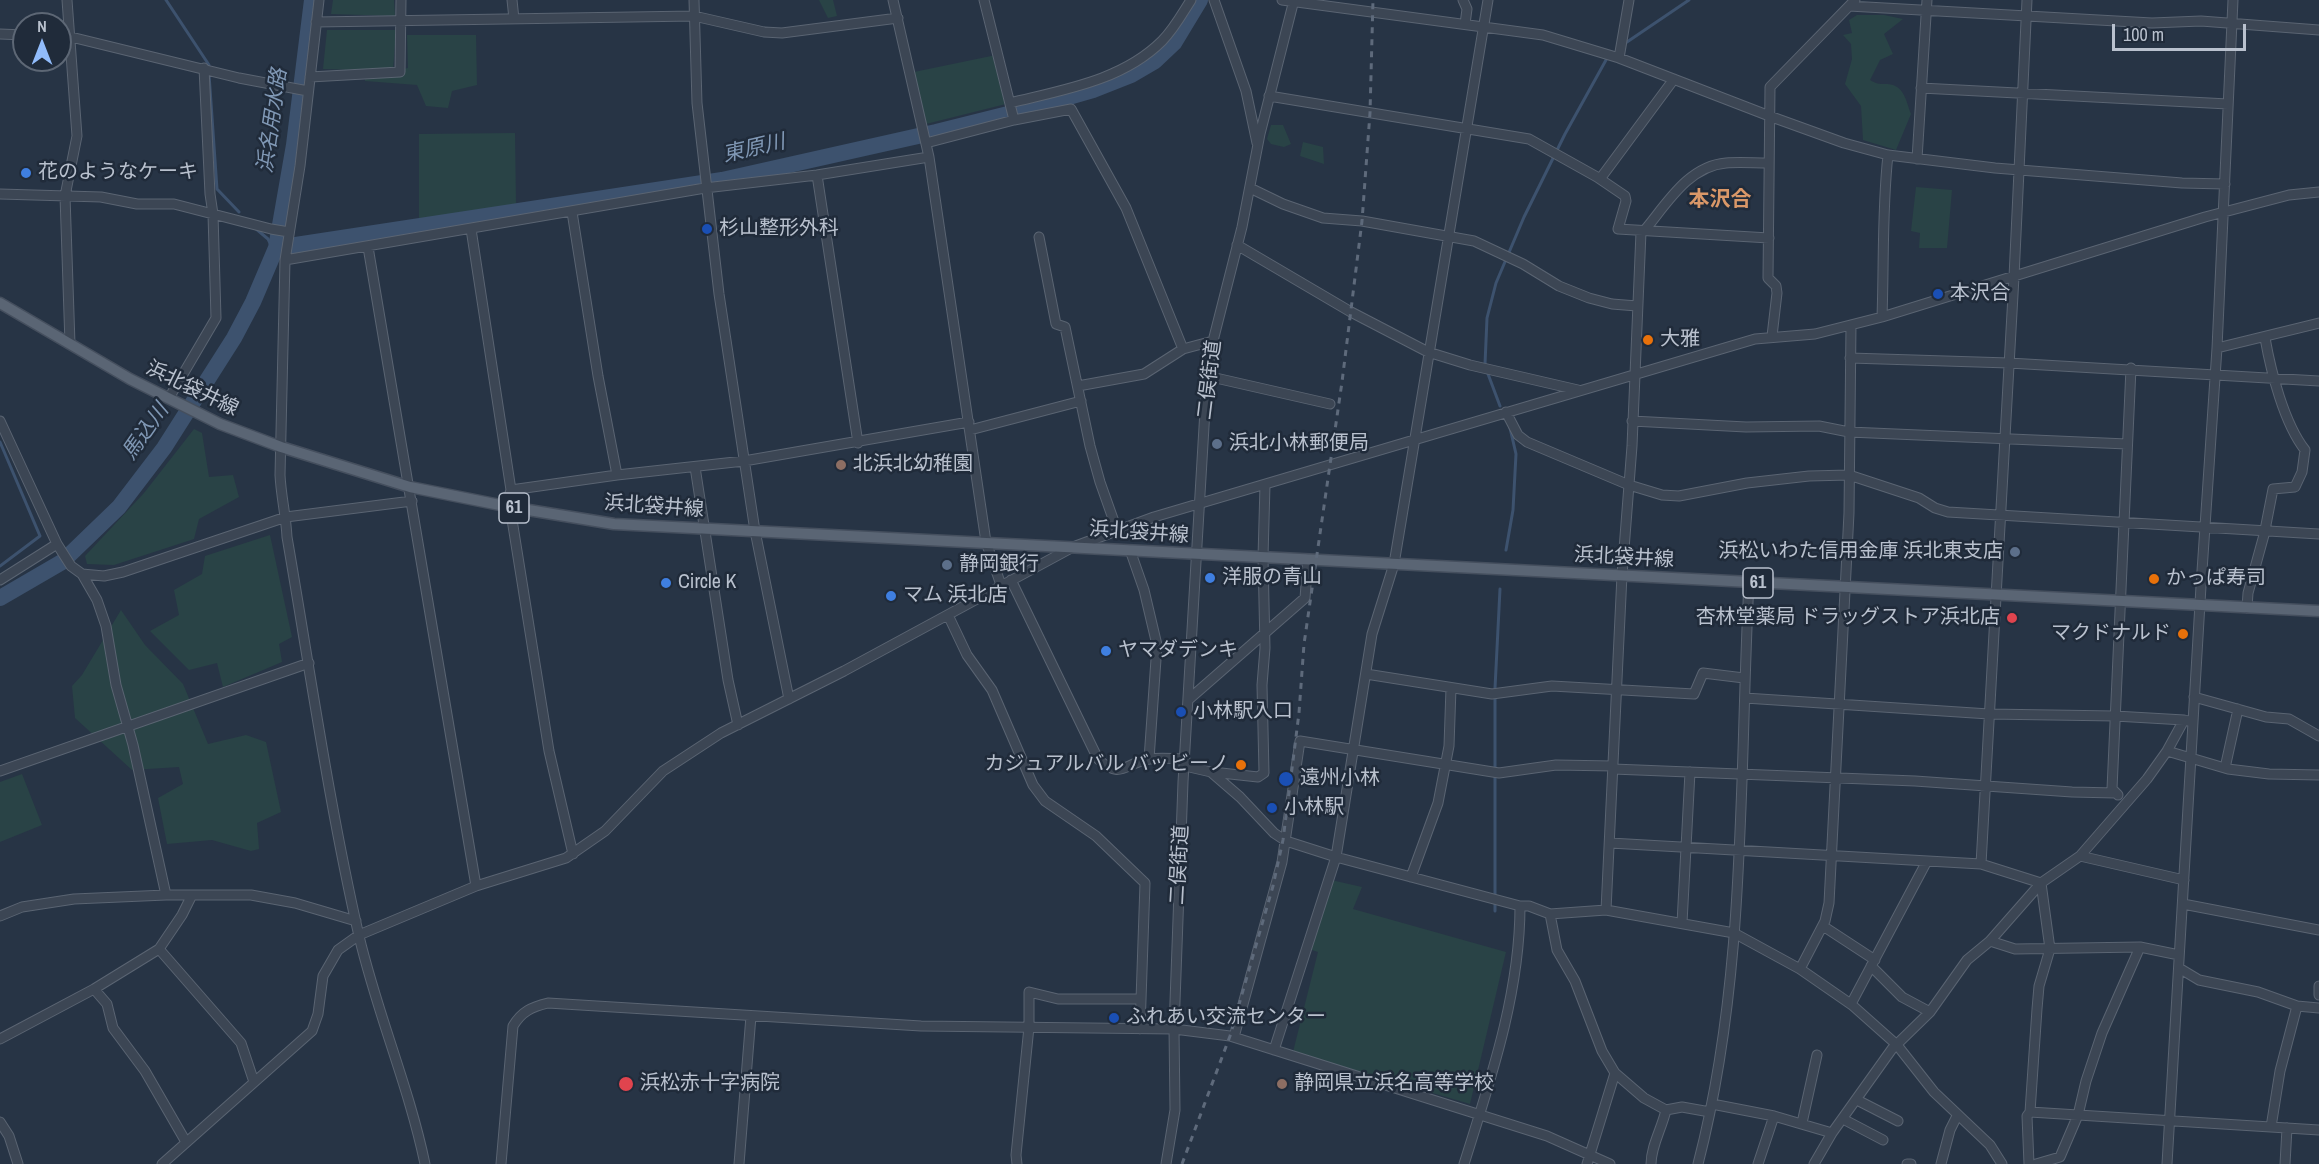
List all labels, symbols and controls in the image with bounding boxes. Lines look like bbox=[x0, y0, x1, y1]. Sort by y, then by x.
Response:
north arrow bbox=[12, 12, 72, 72]
scale bar bbox=[2115, 12, 2248, 50]
text: N bbox=[37, 15, 47, 37]
text: 100 m bbox=[2123, 22, 2164, 47]
water label: 浜名用水路 bbox=[253, 67, 293, 175]
water label: 東原川 bbox=[720, 130, 788, 168]
place label: 花のようなケーキ bbox=[38, 161, 198, 185]
marker: 花のようなケーキ bbox=[19, 166, 33, 180]
district label: 本沢合 bbox=[1689, 187, 1751, 213]
place label: 杉山整形外科 bbox=[719, 217, 839, 241]
marker: 杉山整形外科 bbox=[700, 222, 714, 236]
place label: 本沢合 bbox=[1950, 282, 2010, 306]
marker: 本沢合 bbox=[1931, 287, 1945, 301]
place label: 大雅 bbox=[1660, 328, 1700, 352]
marker: 大雅 bbox=[1641, 333, 1655, 347]
street label: 二俣街道 bbox=[1193, 339, 1227, 421]
street label: 浜北袋井線 bbox=[142, 356, 242, 422]
water label: 馬込川 bbox=[118, 399, 174, 465]
place label: 浜北小林郵便局 bbox=[1229, 432, 1369, 456]
marker: 浜北小林郵便局 bbox=[1210, 437, 1224, 451]
place label: 北浜北幼稚園 bbox=[853, 453, 973, 477]
marker: 北浜北幼稚園 bbox=[834, 458, 848, 472]
street label: 浜北袋井線 bbox=[603, 492, 705, 522]
road number: 61 bbox=[499, 493, 529, 523]
street label: 浜北袋井線 bbox=[1088, 518, 1190, 548]
place label: 浜松いわた信用金庫 浜北東支店 bbox=[1718, 540, 2003, 564]
street label: 浜北袋井線 bbox=[1573, 543, 1675, 573]
marker: 浜松いわた信用金庫 浜北東支店 bbox=[2008, 545, 2022, 559]
place label: 静岡銀行 bbox=[959, 553, 1039, 577]
marker: 静岡銀行 bbox=[940, 558, 954, 572]
place label: 洋服の青山 bbox=[1222, 566, 1322, 590]
place label: かっぱ寿司 bbox=[2166, 567, 2266, 591]
road number: 61 bbox=[1743, 568, 1773, 598]
place label: Circle K bbox=[678, 571, 736, 595]
marker: 洋服の青山 bbox=[1203, 571, 1217, 585]
marker: かっぱ寿司 bbox=[2147, 572, 2161, 586]
marker: Circle K bbox=[659, 576, 673, 590]
place label: マム 浜北店 bbox=[903, 584, 1008, 608]
marker: マム 浜北店 bbox=[884, 589, 898, 603]
place label: 杏林堂薬局 ドラッグストア浜北店 bbox=[1695, 606, 2000, 630]
marker: 杏林堂薬局 ドラッグストア浜北店 bbox=[2005, 611, 2019, 625]
place label: マクドナルド bbox=[2051, 622, 2171, 646]
marker: マクドナルド bbox=[2176, 627, 2190, 641]
place label: ヤマダデンキ bbox=[1118, 639, 1238, 663]
marker: ヤマダデンキ bbox=[1099, 644, 1113, 658]
place label: 小林駅入口 bbox=[1193, 700, 1293, 724]
marker: 小林駅入口 bbox=[1174, 705, 1188, 719]
place label: カジュアルバル バッビーノ bbox=[984, 753, 1229, 777]
marker: カジュアルバル バッビーノ bbox=[1234, 758, 1248, 772]
place label: 遠州小林 bbox=[1300, 767, 1380, 791]
marker: 遠州小林 bbox=[1277, 770, 1295, 788]
place label: 小林駅 bbox=[1284, 796, 1344, 820]
marker: 小林駅 bbox=[1265, 801, 1279, 815]
street label: 二俣街道 bbox=[1166, 824, 1194, 906]
place label: ふれあい交流センター bbox=[1126, 1006, 1326, 1030]
marker: ふれあい交流センター bbox=[1107, 1011, 1121, 1025]
place label: 浜松赤十字病院 bbox=[640, 1072, 780, 1096]
place label: 静岡県立浜名高等学校 bbox=[1294, 1072, 1494, 1096]
marker: 浜松赤十字病院 bbox=[617, 1075, 635, 1093]
marker: 静岡県立浜名高等学校 bbox=[1275, 1077, 1289, 1091]

